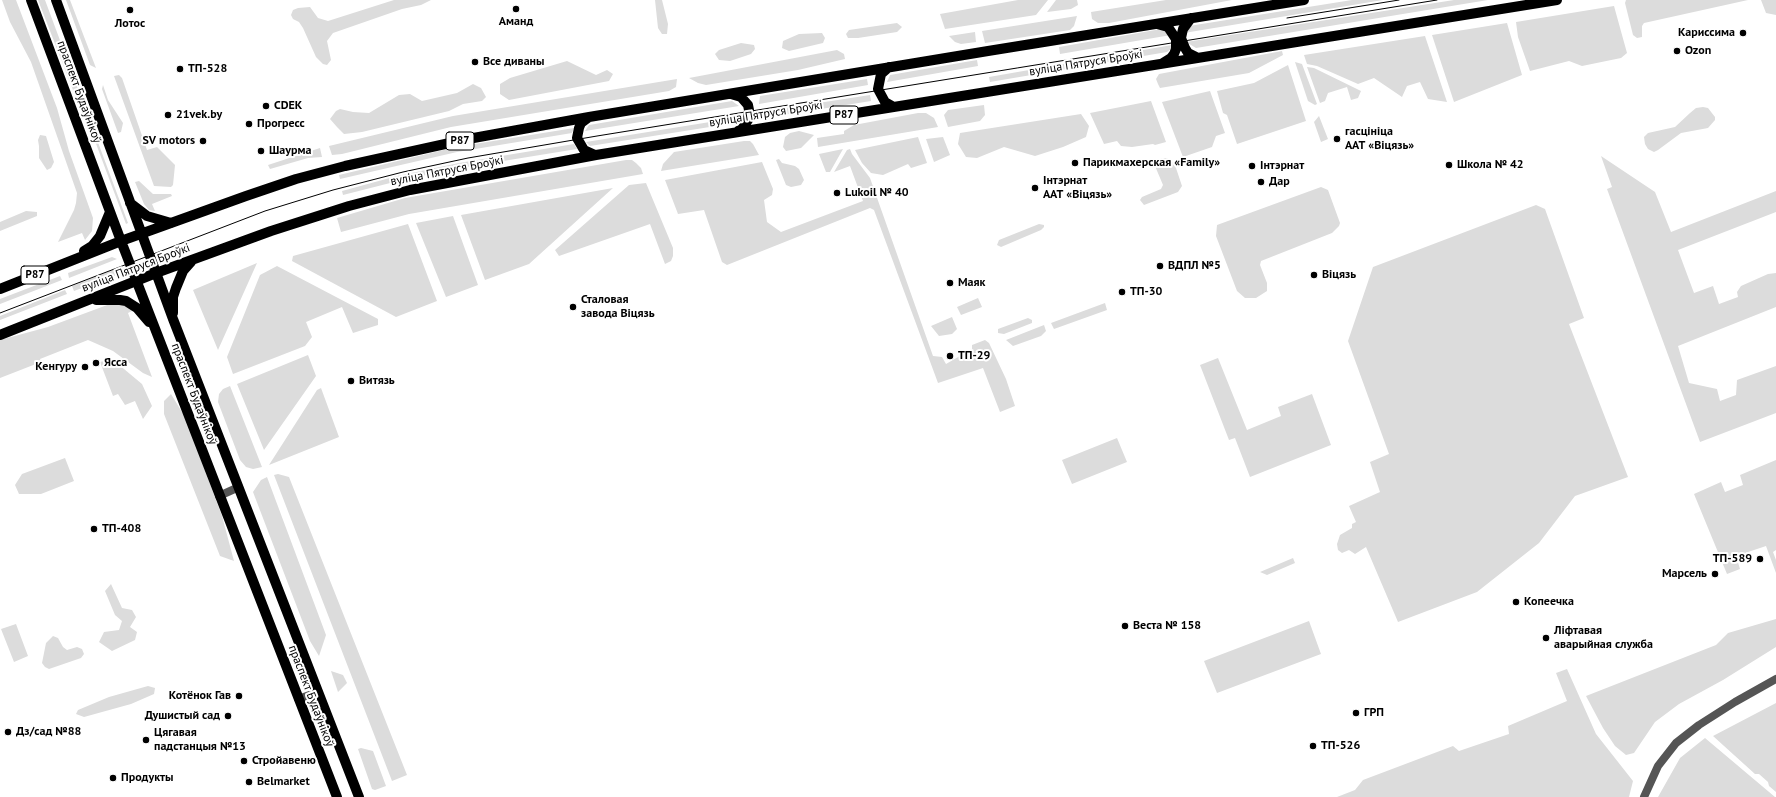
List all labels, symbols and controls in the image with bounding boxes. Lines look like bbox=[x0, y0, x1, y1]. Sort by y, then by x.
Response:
marker: Аманд bbox=[511, 4, 521, 14]
marker: Лотос bbox=[125, 5, 135, 15]
place label: Аманд bbox=[499, 15, 533, 29]
place label: Лотос bbox=[115, 17, 145, 31]
place label: Кариссима bbox=[1678, 26, 1735, 40]
marker: Кариссима bbox=[1738, 28, 1748, 38]
street label: праспект Будаўнікоў bbox=[54, 39, 104, 145]
place label: Ozon bbox=[1685, 44, 1711, 58]
marker: Ozon bbox=[1672, 46, 1682, 56]
street label: вуліца Пятруся Броўкі bbox=[1028, 47, 1144, 79]
place label: Все диваны bbox=[483, 55, 544, 69]
marker: Все диваны bbox=[470, 57, 480, 67]
place label: ТП-528 bbox=[188, 62, 227, 76]
marker: ТП-528 bbox=[175, 64, 185, 74]
street label: вуліца Пятруся Броўкі bbox=[708, 98, 824, 130]
place label: CDEK bbox=[274, 99, 302, 113]
marker: CDEK bbox=[261, 101, 271, 111]
road number: Р87 bbox=[830, 106, 858, 124]
place label: 21vek.by bbox=[176, 108, 222, 122]
marker: 21vek.by bbox=[163, 110, 173, 120]
place label: Прогресс bbox=[257, 117, 305, 131]
marker: Прогресс bbox=[244, 119, 254, 129]
place label: гасцініца ААТ «Віцязь» bbox=[1345, 125, 1414, 153]
road number: Р87 bbox=[446, 132, 474, 150]
place label: SV motors bbox=[142, 134, 195, 148]
marker: гасцініца ААТ «Віцязь» bbox=[1332, 134, 1342, 144]
marker: SV motors bbox=[198, 136, 208, 146]
place label: Шаурма bbox=[269, 144, 311, 158]
marker: Шаурма bbox=[256, 146, 266, 156]
street label: вуліца Пятруся Броўкі bbox=[389, 153, 505, 189]
place label: Парикмахерская «Family» bbox=[1083, 156, 1220, 170]
marker: Парикмахерская «Family» bbox=[1070, 158, 1080, 168]
place label: Школа № 42 bbox=[1457, 158, 1524, 172]
place label: Інтэрнат bbox=[1260, 159, 1304, 173]
marker: Школа № 42 bbox=[1444, 160, 1454, 170]
marker: Інтэрнат bbox=[1247, 161, 1257, 171]
place label: Інтэрнат ААТ «Віцязь» bbox=[1043, 174, 1112, 202]
place label: Дар bbox=[1269, 175, 1290, 189]
marker: Дар bbox=[1256, 177, 1266, 187]
marker: Інтэрнат ААТ «Віцязь» bbox=[1030, 183, 1040, 193]
place label: Lukoil № 40 bbox=[845, 186, 909, 200]
marker: Lukoil № 40 bbox=[832, 188, 842, 198]
street label: вуліца Пятруся Броўкі bbox=[80, 241, 192, 295]
place label: ВДПЛ №5 bbox=[1168, 259, 1221, 273]
marker: ВДПЛ №5 bbox=[1155, 261, 1165, 271]
road number: Р87 bbox=[21, 266, 49, 284]
place label: Віцязь bbox=[1322, 268, 1356, 282]
marker: Віцязь bbox=[1309, 270, 1319, 280]
place label: Маяк bbox=[958, 276, 985, 290]
marker: Маяк bbox=[945, 278, 955, 288]
place label: ТП-30 bbox=[1130, 285, 1162, 299]
marker: ТП-30 bbox=[1117, 287, 1127, 297]
place label: Сталовая завода Віцязь bbox=[581, 293, 655, 321]
marker: Сталовая завода Віцязь bbox=[568, 302, 578, 312]
street label: праспект Будаўнікоў bbox=[168, 341, 220, 447]
place label: ТП-29 bbox=[958, 349, 990, 363]
marker: ТП-29 bbox=[945, 351, 955, 361]
place label: Ясса bbox=[104, 356, 127, 370]
marker: Ясса bbox=[91, 358, 101, 368]
place label: Кенгуру bbox=[35, 360, 77, 374]
marker: Кенгуру bbox=[80, 362, 90, 372]
place label: Витязь bbox=[359, 374, 395, 388]
marker: Витязь bbox=[346, 376, 356, 386]
place label: ТП-408 bbox=[102, 522, 141, 536]
marker: ТП-408 bbox=[89, 524, 99, 534]
place label: ТП-589 bbox=[1713, 552, 1752, 566]
marker: ТП-589 bbox=[1755, 554, 1765, 564]
place label: Марсель bbox=[1662, 567, 1707, 581]
marker: Марсель bbox=[1710, 569, 1720, 579]
place label: Копеечка bbox=[1524, 595, 1574, 609]
marker: Копеечка bbox=[1511, 597, 1521, 607]
place label: Веста № 158 bbox=[1133, 619, 1201, 633]
marker: Веста № 158 bbox=[1120, 621, 1130, 631]
place label: Ліфтавая аварыйная служба bbox=[1554, 624, 1653, 652]
marker: Ліфтавая аварыйная служба bbox=[1541, 633, 1551, 643]
street label: праспект Будаўнікоў bbox=[285, 643, 337, 749]
place label: Котёнок Гав bbox=[169, 689, 231, 703]
marker: Котёнок Гав bbox=[234, 691, 244, 701]
place label: ГРП bbox=[1364, 706, 1384, 720]
marker: ГРП bbox=[1351, 708, 1361, 718]
place label: Душистый сад bbox=[145, 709, 220, 723]
marker: Душистый сад bbox=[223, 711, 233, 721]
place label: Дз/сад №88 bbox=[16, 725, 81, 739]
place label: Цягавая падстанцыя №13 bbox=[154, 726, 246, 754]
marker: Дз/сад №88 bbox=[3, 727, 13, 737]
marker: Цягавая падстанцыя №13 bbox=[141, 735, 151, 745]
place label: ТП-526 bbox=[1321, 739, 1360, 753]
marker: ТП-526 bbox=[1308, 741, 1318, 751]
place label: Стройавеню bbox=[252, 754, 316, 768]
marker: Стройавеню bbox=[239, 756, 249, 766]
place label: Продукты bbox=[121, 771, 173, 785]
marker: Продукты bbox=[108, 773, 118, 783]
place label: Belmarket bbox=[257, 775, 310, 789]
marker: Belmarket bbox=[244, 777, 254, 787]

